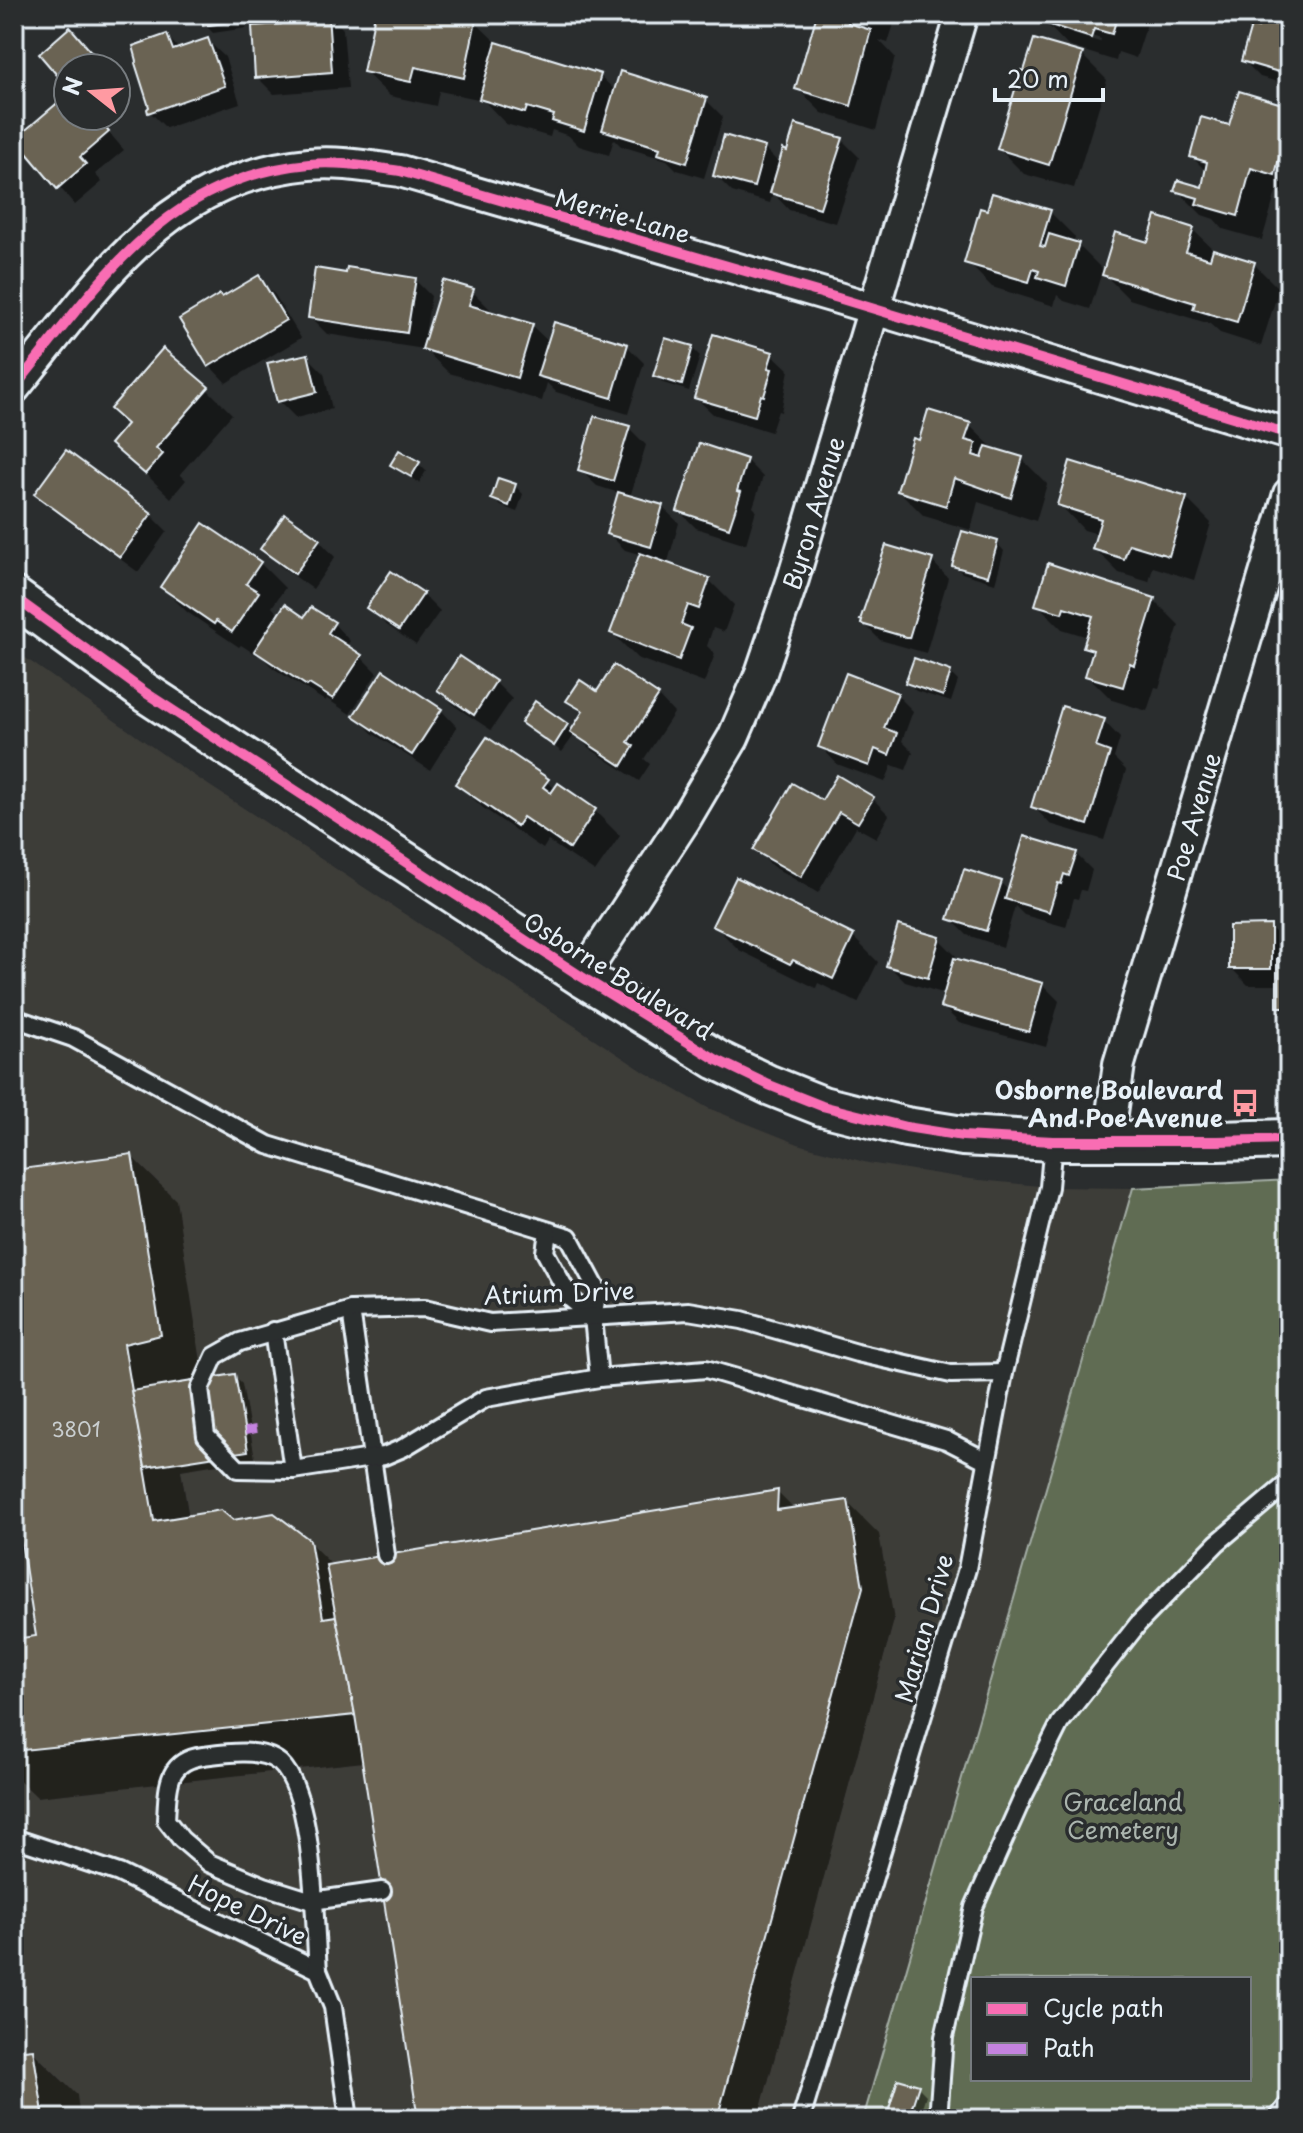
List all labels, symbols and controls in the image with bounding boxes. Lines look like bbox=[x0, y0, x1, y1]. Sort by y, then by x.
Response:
north arrow bbox=[52, 52, 132, 132]
scale bar bbox=[995, 52, 1103, 102]
text: 20 m bbox=[1007, 60, 1069, 96]
text: N bbox=[53, 73, 90, 99]
street label: Merrie Lane bbox=[551, 179, 695, 251]
street label: Byron Avenue bbox=[773, 432, 853, 594]
street label: Poe Avenue bbox=[1157, 748, 1229, 885]
street label: Osborne Boulevard bbox=[517, 902, 721, 1048]
place label: Osborne Boulevard And Poe Avenue bbox=[995, 1071, 1223, 1135]
bus stop icon: Osborne Boulevard And Poe Avenue bbox=[1230, 1088, 1260, 1118]
street label: Atrium Drive bbox=[483, 1271, 635, 1313]
house number: 3801 bbox=[51, 1414, 101, 1444]
street label: Marian Drive bbox=[885, 1550, 961, 1706]
park label: Graceland Cemetery bbox=[1063, 1783, 1183, 1847]
street label: Hope Drive bbox=[183, 1865, 313, 1953]
legend bbox=[971, 1977, 1251, 2081]
text: Cycle path bbox=[1043, 1989, 1164, 2025]
text: Path bbox=[1043, 2029, 1095, 2065]

